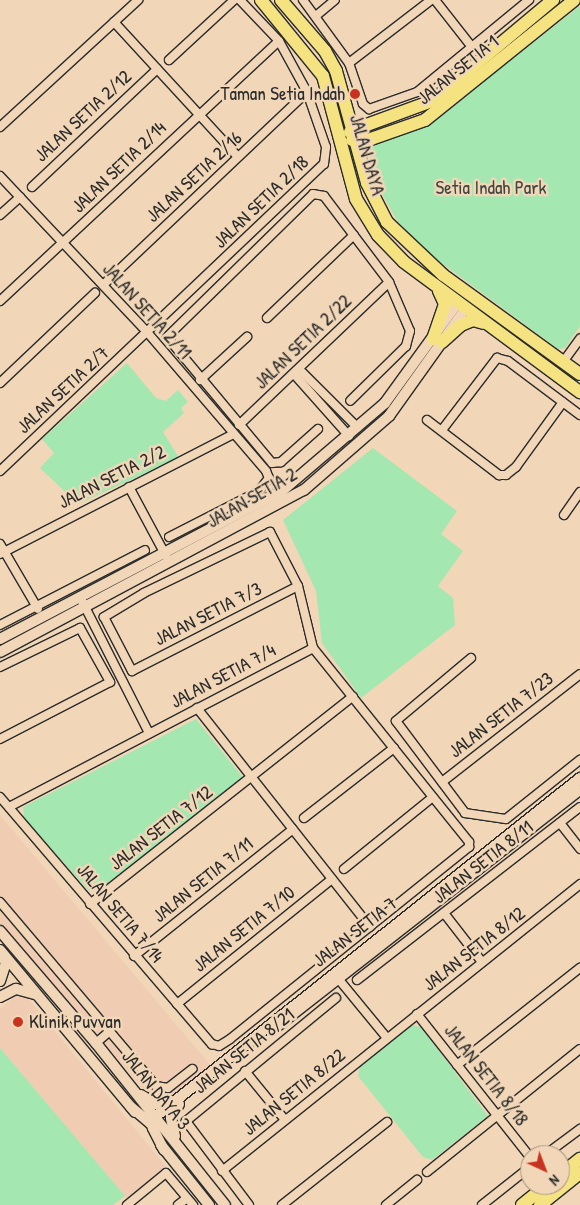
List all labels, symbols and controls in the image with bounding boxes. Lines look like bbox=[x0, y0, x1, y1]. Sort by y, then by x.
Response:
street label: JALAN SETIA 1 bbox=[413, 30, 503, 110]
street label: JALAN SETIA 2/12 bbox=[30, 65, 136, 167]
place label: Taman Setia Indah bbox=[221, 83, 345, 105]
marker: Taman Setia Indah bbox=[349, 88, 361, 100]
street label: JALAN DAYA bbox=[345, 112, 389, 198]
street label: JALAN SETIA 2/14 bbox=[67, 116, 171, 218]
street label: JALAN SETIA 2/16 bbox=[141, 127, 247, 227]
street label: JALAN SETIA 2/18 bbox=[209, 151, 313, 253]
park label: Setia Indah Park bbox=[436, 177, 546, 199]
street label: JALAN SETIA 2/11 bbox=[98, 258, 196, 364]
street label: JALAN SETIA 2/22 bbox=[250, 290, 356, 394]
street label: JALAN SETIA 2/7 bbox=[12, 342, 114, 438]
street label: JALAN SETIA 2/2 bbox=[55, 440, 169, 514]
street label: JALAN SETIA 2 bbox=[203, 463, 301, 533]
street label: JALAN SETIA 7/3 bbox=[151, 577, 265, 651]
street label: JALAN SETIA 7/4 bbox=[167, 639, 279, 713]
street label: JALAN SETIA 7/23 bbox=[444, 667, 558, 763]
street label: JALAN SETIA 7/12 bbox=[105, 781, 217, 875]
street label: JALAN SETIA 8/11 bbox=[428, 816, 538, 908]
street label: JALAN SETIA 7/11 bbox=[148, 833, 258, 927]
street label: JALAN SETIA 7/14 bbox=[72, 859, 168, 967]
street label: JALAN SETIA 7/10 bbox=[189, 881, 299, 977]
street label: JALAN SETIA 7 bbox=[308, 892, 402, 972]
street label: JALAN SETIA 8/12 bbox=[418, 902, 530, 996]
street label: JALAN SETIA 8/21 bbox=[189, 1003, 299, 1099]
place label: Klinik Puvvan bbox=[29, 1011, 121, 1033]
marker: Klinik Puvvan bbox=[11, 1015, 25, 1029]
street label: JALAN SETIA 8/18 bbox=[439, 1020, 533, 1130]
street label: JALAN SETIA 8/22 bbox=[238, 1044, 350, 1140]
street label: JALAN DAYA 3 bbox=[117, 1046, 195, 1134]
north arrow bbox=[520, 1145, 570, 1195]
text: N bbox=[546, 1171, 564, 1190]

